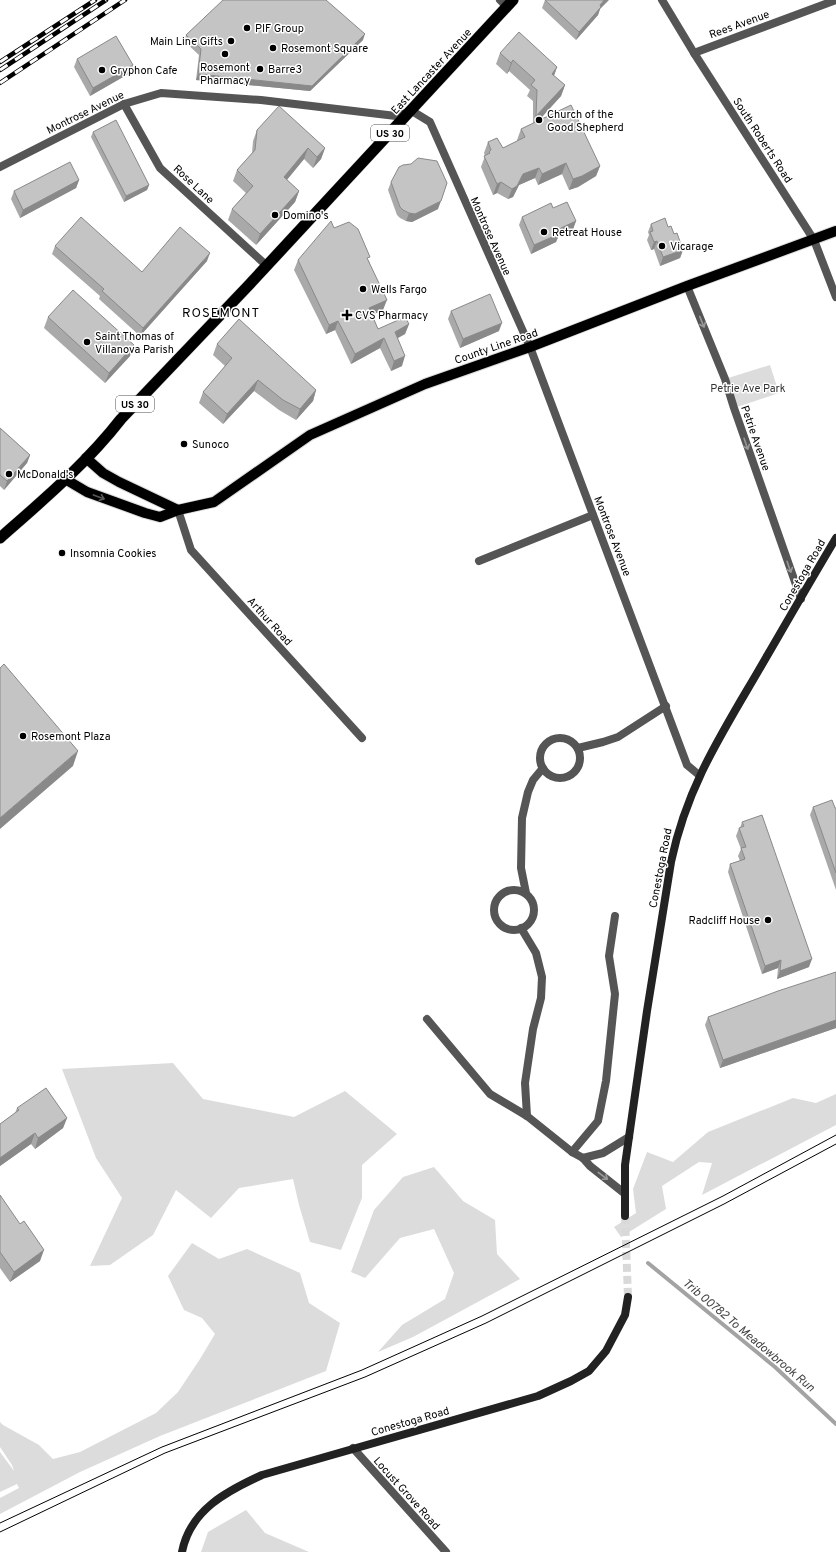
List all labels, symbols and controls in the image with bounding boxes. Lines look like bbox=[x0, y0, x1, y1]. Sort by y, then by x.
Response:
street label: Rees Avenue bbox=[707, 8, 771, 42]
place label: PIF Group bbox=[255, 22, 304, 36]
marker: PIF Group bbox=[242, 23, 252, 33]
street label: East Lancaster Avenue bbox=[388, 26, 475, 117]
place label: Main Line Gifts bbox=[150, 35, 223, 49]
marker: Main Line Gifts bbox=[226, 36, 236, 46]
place label: Rosemont Square bbox=[281, 42, 368, 56]
marker: Rosemont Square bbox=[268, 43, 278, 53]
marker: Rosemont Pharmacy bbox=[220, 49, 230, 59]
place label: Rosemont Pharmacy bbox=[200, 61, 250, 88]
place label: Barre3 bbox=[268, 63, 302, 77]
place label: Gryphon Cafe bbox=[110, 64, 178, 78]
marker: Barre3 bbox=[255, 64, 265, 74]
marker: Gryphon Cafe bbox=[97, 65, 107, 75]
street label: Montrose Avenue bbox=[44, 88, 127, 138]
street label: South Roberts Road bbox=[729, 95, 795, 186]
place label: Church of the Good Shepherd bbox=[547, 108, 624, 135]
marker: Church of the Good Shepherd bbox=[534, 115, 544, 125]
road number: US 30 bbox=[371, 125, 409, 141]
street label: Rose Lane bbox=[170, 162, 217, 207]
street label: Montrose Avenue bbox=[466, 195, 514, 278]
place label: Domino's bbox=[283, 209, 329, 223]
marker: Domino's bbox=[270, 210, 280, 220]
place label: Retreat House bbox=[552, 226, 622, 240]
marker: Retreat House bbox=[539, 227, 549, 237]
place label: Vicarage bbox=[670, 240, 713, 254]
marker: Vicarage bbox=[657, 241, 667, 251]
place label: Wells Fargo bbox=[371, 283, 427, 297]
marker: Wells Fargo bbox=[358, 284, 368, 294]
district label: ROSEMONT bbox=[182, 306, 260, 322]
place label: CVS Pharmacy bbox=[355, 309, 428, 323]
marker: CVS Pharmacy bbox=[342, 310, 352, 320]
one-way arrow bbox=[698, 315, 706, 327]
street label: County Line Road bbox=[453, 326, 540, 368]
place label: Saint Thomas of Villanova Parish bbox=[95, 330, 174, 357]
marker: Saint Thomas of Villanova Parish bbox=[82, 337, 92, 347]
park label: Petrie Ave Park bbox=[710, 382, 786, 396]
road number: US 30 bbox=[116, 396, 154, 412]
street label: Petrie Avenue bbox=[737, 404, 773, 473]
place label: Sunoco bbox=[192, 438, 229, 452]
one-way arrow bbox=[743, 438, 751, 450]
marker: Sunoco bbox=[179, 439, 189, 449]
place label: McDonald's bbox=[17, 468, 73, 482]
marker: McDonald's bbox=[4, 469, 14, 479]
one-way arrow bbox=[92, 494, 105, 501]
street label: Montrose Avenue bbox=[590, 494, 634, 578]
street label: Conestoga Road bbox=[777, 537, 829, 614]
place label: Insomnia Cookies bbox=[70, 547, 156, 561]
marker: Insomnia Cookies bbox=[57, 548, 67, 558]
one-way arrow bbox=[786, 560, 794, 572]
street label: Arthur Road bbox=[244, 594, 295, 649]
place label: Rosemont Plaza bbox=[31, 730, 111, 744]
marker: Rosemont Plaza bbox=[18, 731, 28, 741]
street label: Conestoga Road bbox=[646, 827, 676, 909]
place label: Radcliff House bbox=[688, 914, 760, 928]
marker: Radcliff House bbox=[763, 915, 773, 925]
one-way arrow bbox=[598, 1172, 609, 1180]
water label: Trib 00782 To Meadowbrook Run bbox=[679, 1276, 818, 1396]
street label: Conestoga Road bbox=[369, 1404, 451, 1440]
street label: Locust Grove Road bbox=[370, 1454, 443, 1533]

